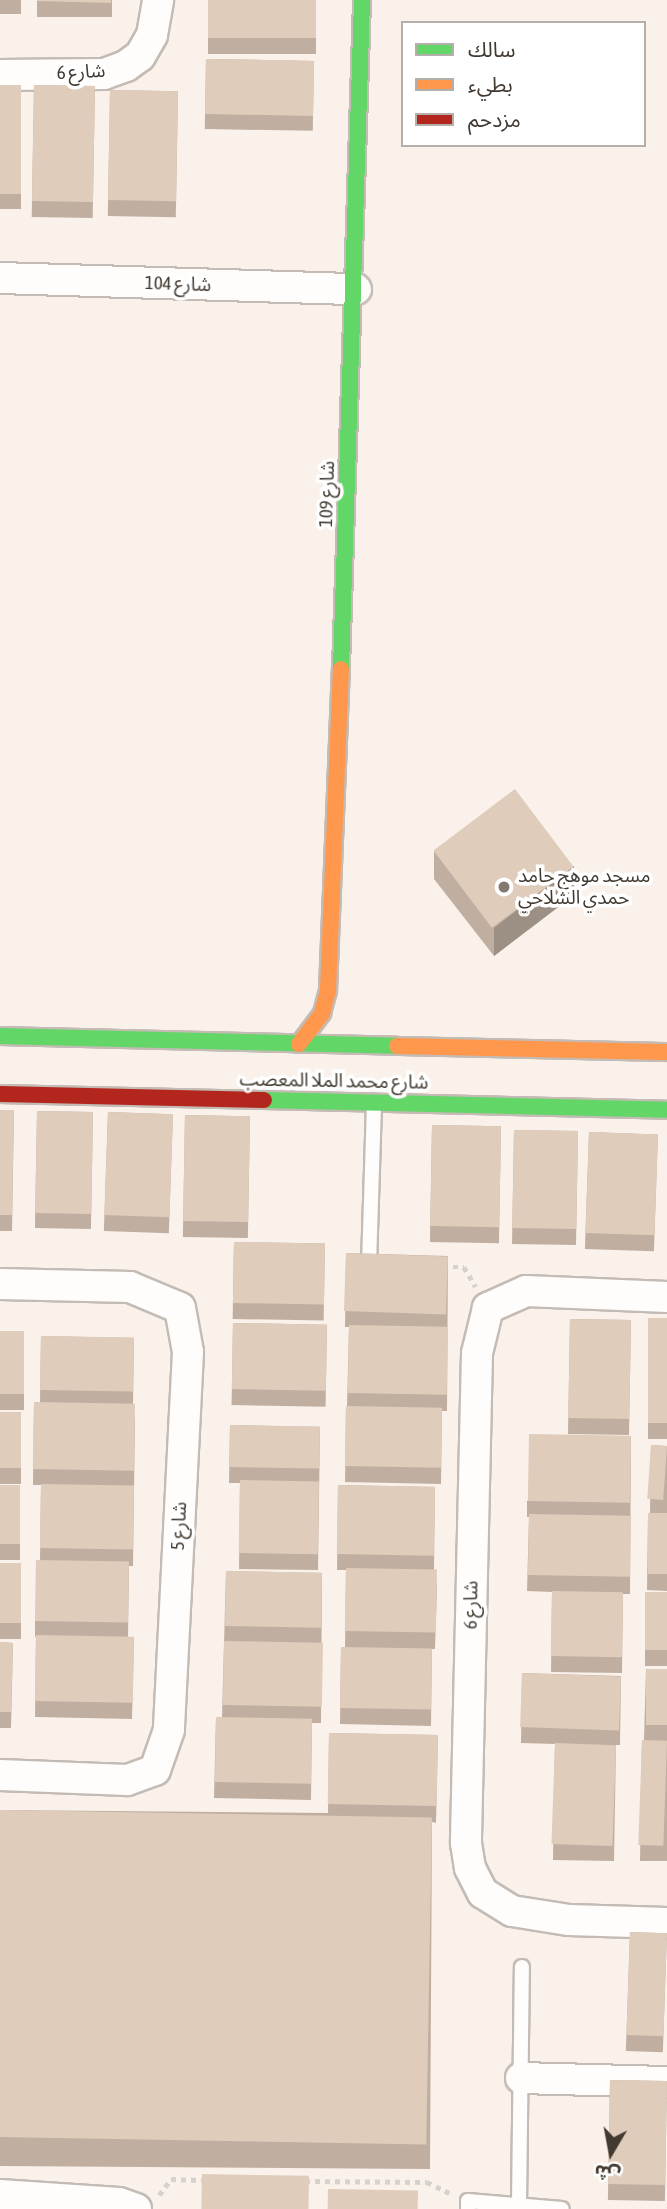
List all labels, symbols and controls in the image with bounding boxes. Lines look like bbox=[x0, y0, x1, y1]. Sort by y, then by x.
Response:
legend bbox=[401, 21, 646, 147]
text: سالك bbox=[468, 37, 515, 61]
street label: شارع 6 bbox=[56, 59, 106, 85]
text: بطيء bbox=[468, 72, 513, 96]
text: مزدحم bbox=[468, 107, 521, 131]
street label: شارع 104 bbox=[144, 271, 212, 297]
street label: شارع 109 bbox=[314, 460, 340, 528]
place label: مسجد موهج حامد حمدي الشلاحي bbox=[518, 865, 651, 909]
marker: مسجد موهج حامد حمدي الشلاحي bbox=[496, 879, 512, 895]
street label: شارع محمد الملا المعصب bbox=[239, 1068, 429, 1094]
street label: شارع 5 bbox=[166, 1501, 192, 1551]
street label: شارع 6 bbox=[459, 1581, 483, 1629]
north arrow bbox=[576, 2118, 646, 2188]
text: ش bbox=[593, 2161, 622, 2187]

